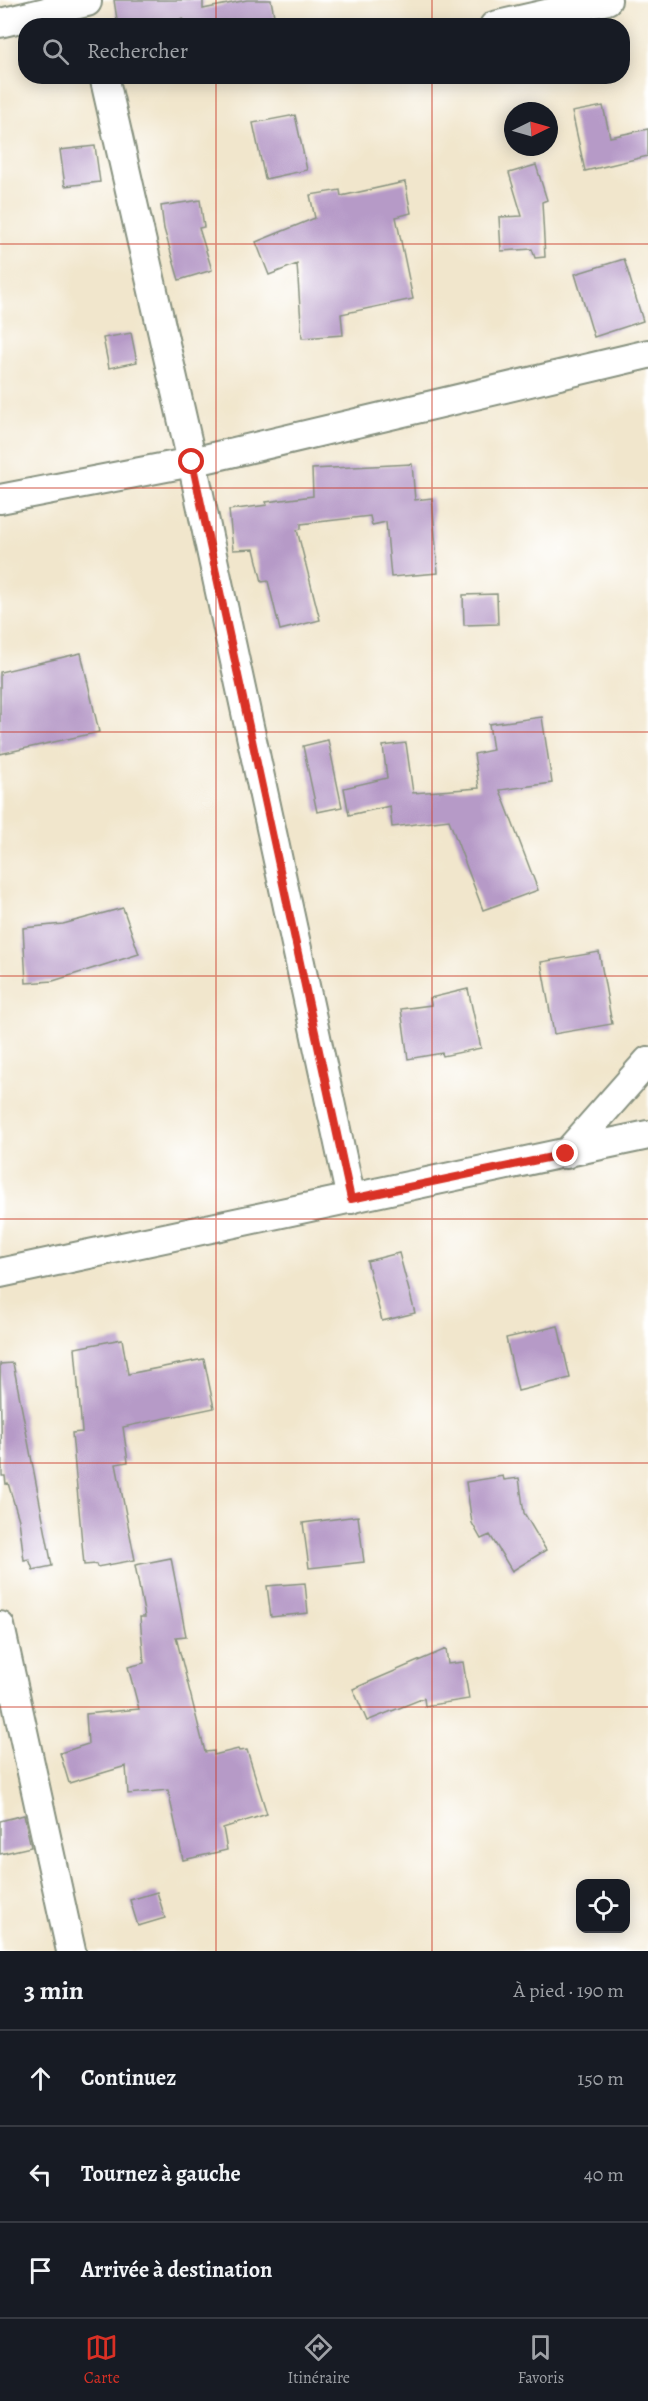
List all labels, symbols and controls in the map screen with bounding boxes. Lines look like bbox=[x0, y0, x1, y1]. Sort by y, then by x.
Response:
search box bbox=[18, 18, 630, 84]
icon: search bbox=[39, 35, 72, 68]
text: Rechercher bbox=[87, 36, 188, 66]
north arrow bbox=[504, 102, 558, 156]
route start bbox=[178, 448, 204, 474]
route end bbox=[552, 1140, 578, 1166]
map controls bbox=[576, 1879, 630, 1933]
button: locate bbox=[576, 1879, 630, 1933]
text: 3 min bbox=[24, 1973, 84, 2008]
text: À pied · 190 m bbox=[513, 1977, 624, 2004]
icon: ahead bbox=[24, 2062, 57, 2095]
text: Continuez bbox=[81, 2063, 176, 2093]
text: 150 m bbox=[577, 2065, 624, 2092]
icon: left bbox=[24, 2158, 57, 2191]
text: Tournez à gauche bbox=[81, 2159, 241, 2189]
text: 40 m bbox=[584, 2161, 624, 2188]
icon: arrive bbox=[24, 2254, 57, 2287]
text: Arrivée à destination bbox=[81, 2255, 272, 2285]
tab: Carte bbox=[84, 2331, 120, 2389]
tab: Itinéraire bbox=[287, 2331, 350, 2389]
tab: Favoris bbox=[518, 2331, 564, 2389]

